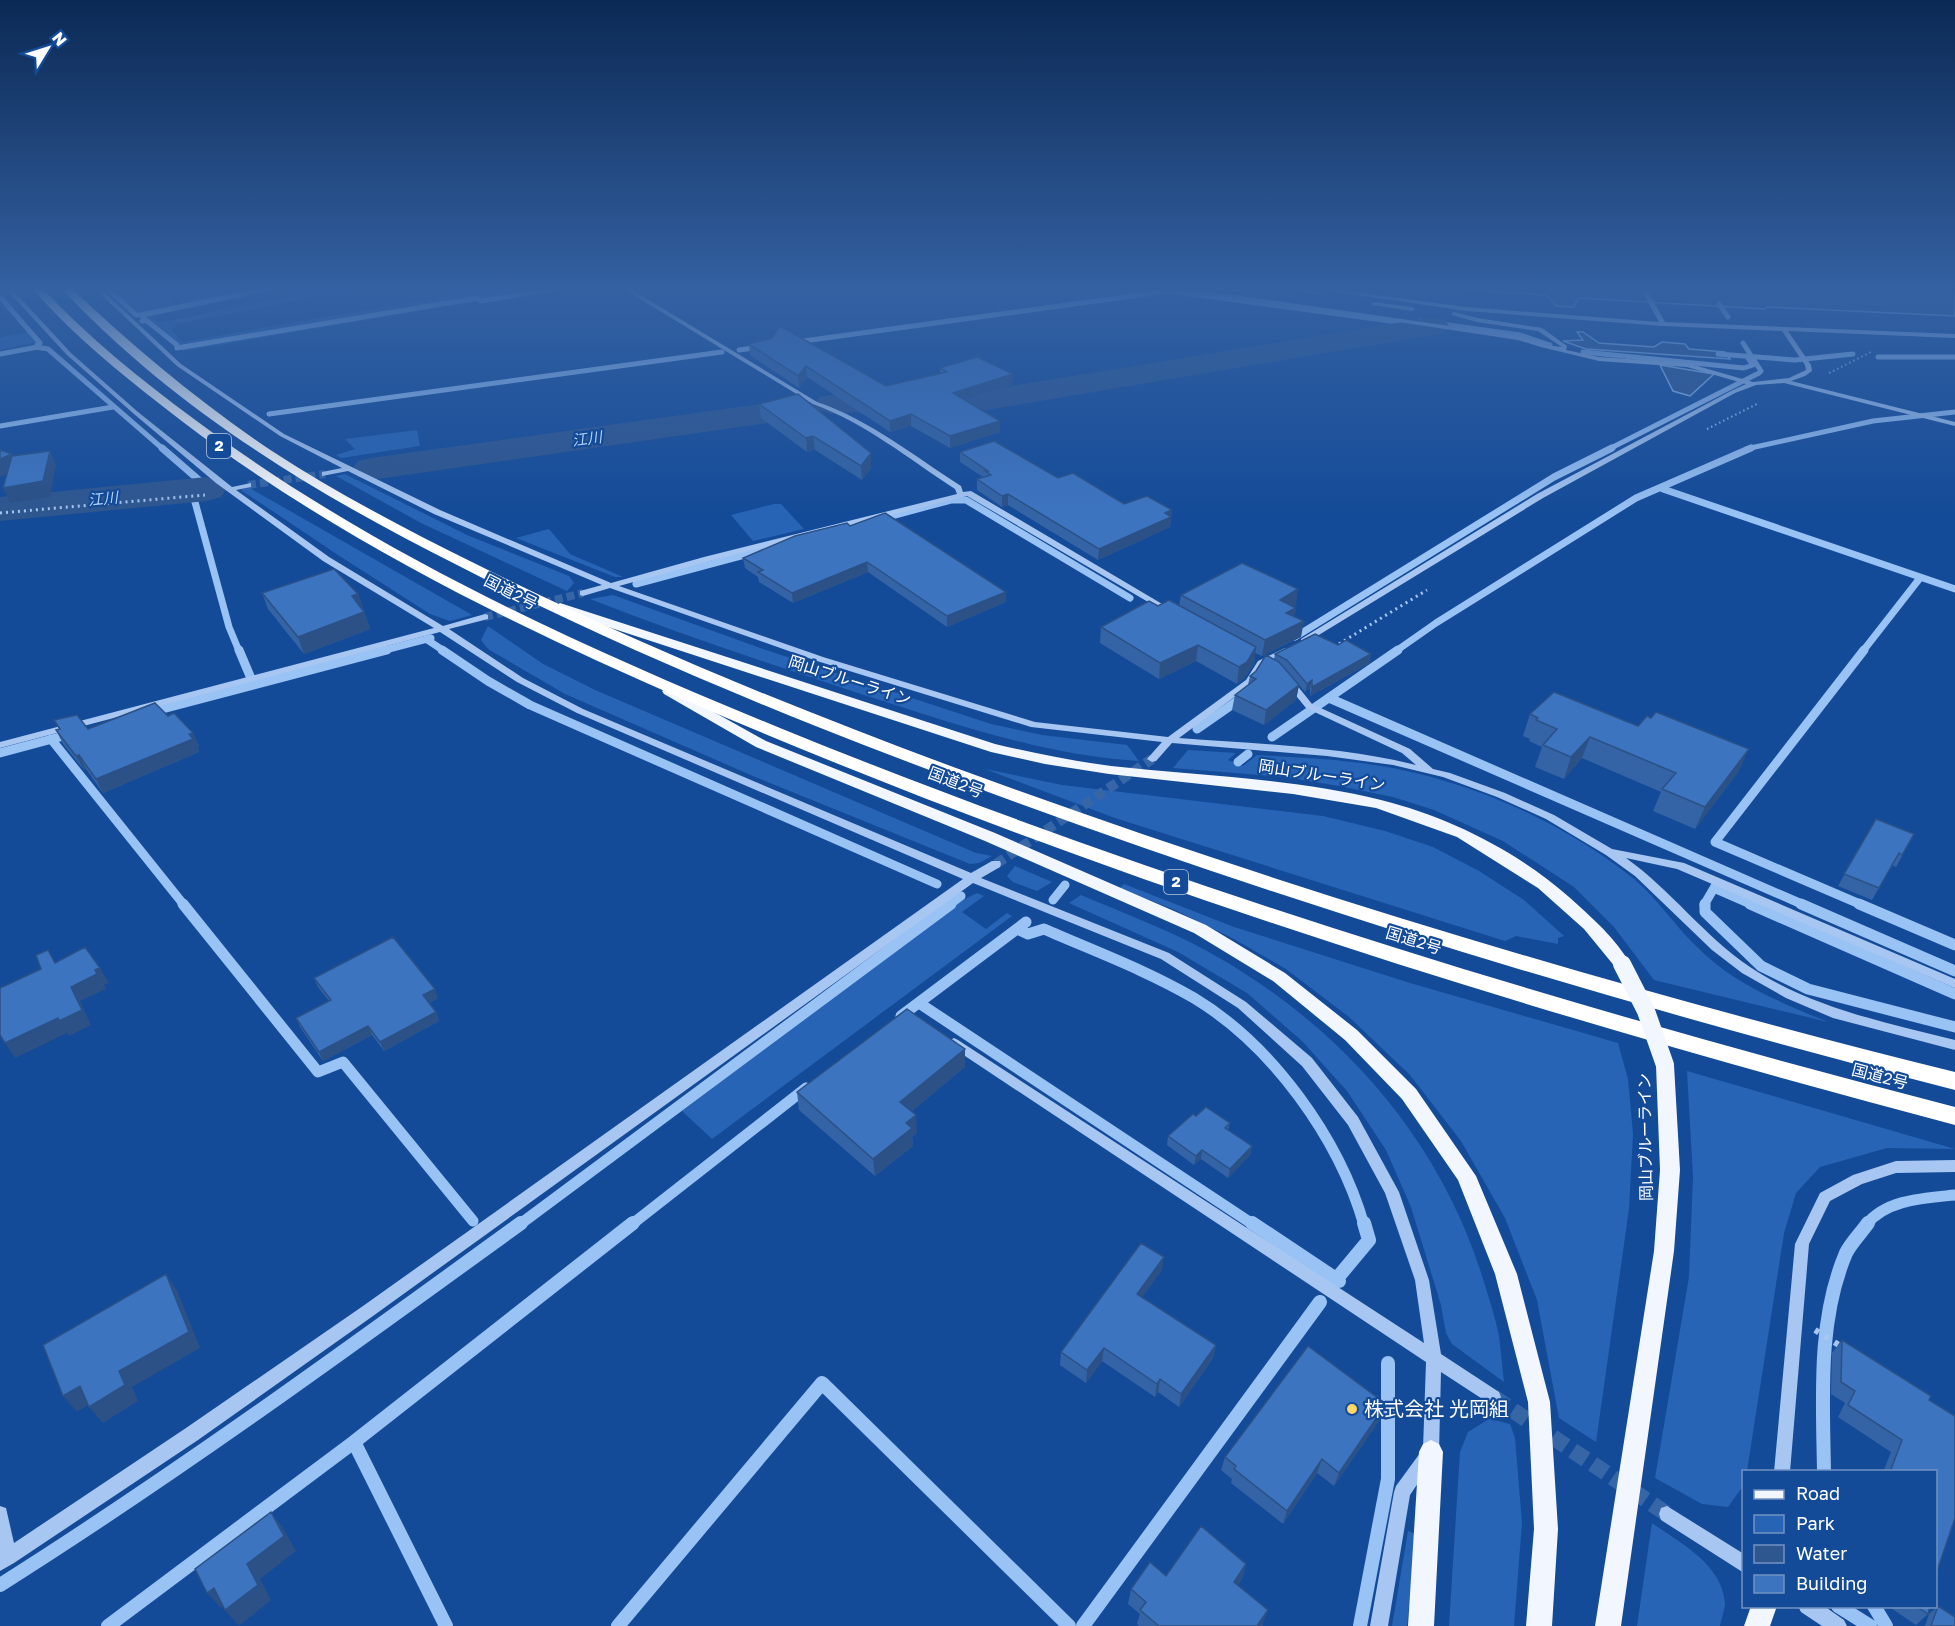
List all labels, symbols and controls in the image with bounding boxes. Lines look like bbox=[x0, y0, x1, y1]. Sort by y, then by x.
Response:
north arrow bbox=[18, 18, 78, 78]
text: N bbox=[48, 28, 71, 50]
water label: 江川 bbox=[571, 427, 605, 449]
road number: 2 bbox=[207, 434, 231, 458]
water label: 江川 bbox=[87, 487, 121, 509]
street label: 国道2号 bbox=[481, 570, 541, 614]
street label: 岡山ブルーライン bbox=[786, 651, 914, 709]
street label: 岡山ブルーライン bbox=[1257, 755, 1387, 795]
street label: 国道2号 bbox=[926, 762, 986, 802]
road number: 2 bbox=[1164, 870, 1188, 894]
street label: 国道2号 bbox=[1384, 922, 1444, 958]
street label: 国道2号 bbox=[1850, 1059, 1910, 1093]
street label: 岡山ブルーライン bbox=[1634, 1073, 1656, 1201]
place label: 株式会社 光岡組 bbox=[1364, 1396, 1509, 1420]
marker: 株式会社 光岡組 bbox=[1345, 1402, 1359, 1416]
legend bbox=[1742, 1470, 1937, 1608]
text: Road bbox=[1796, 1482, 1840, 1504]
text: Park bbox=[1796, 1512, 1835, 1534]
text: Water bbox=[1796, 1542, 1847, 1564]
text: Building bbox=[1796, 1572, 1867, 1594]

